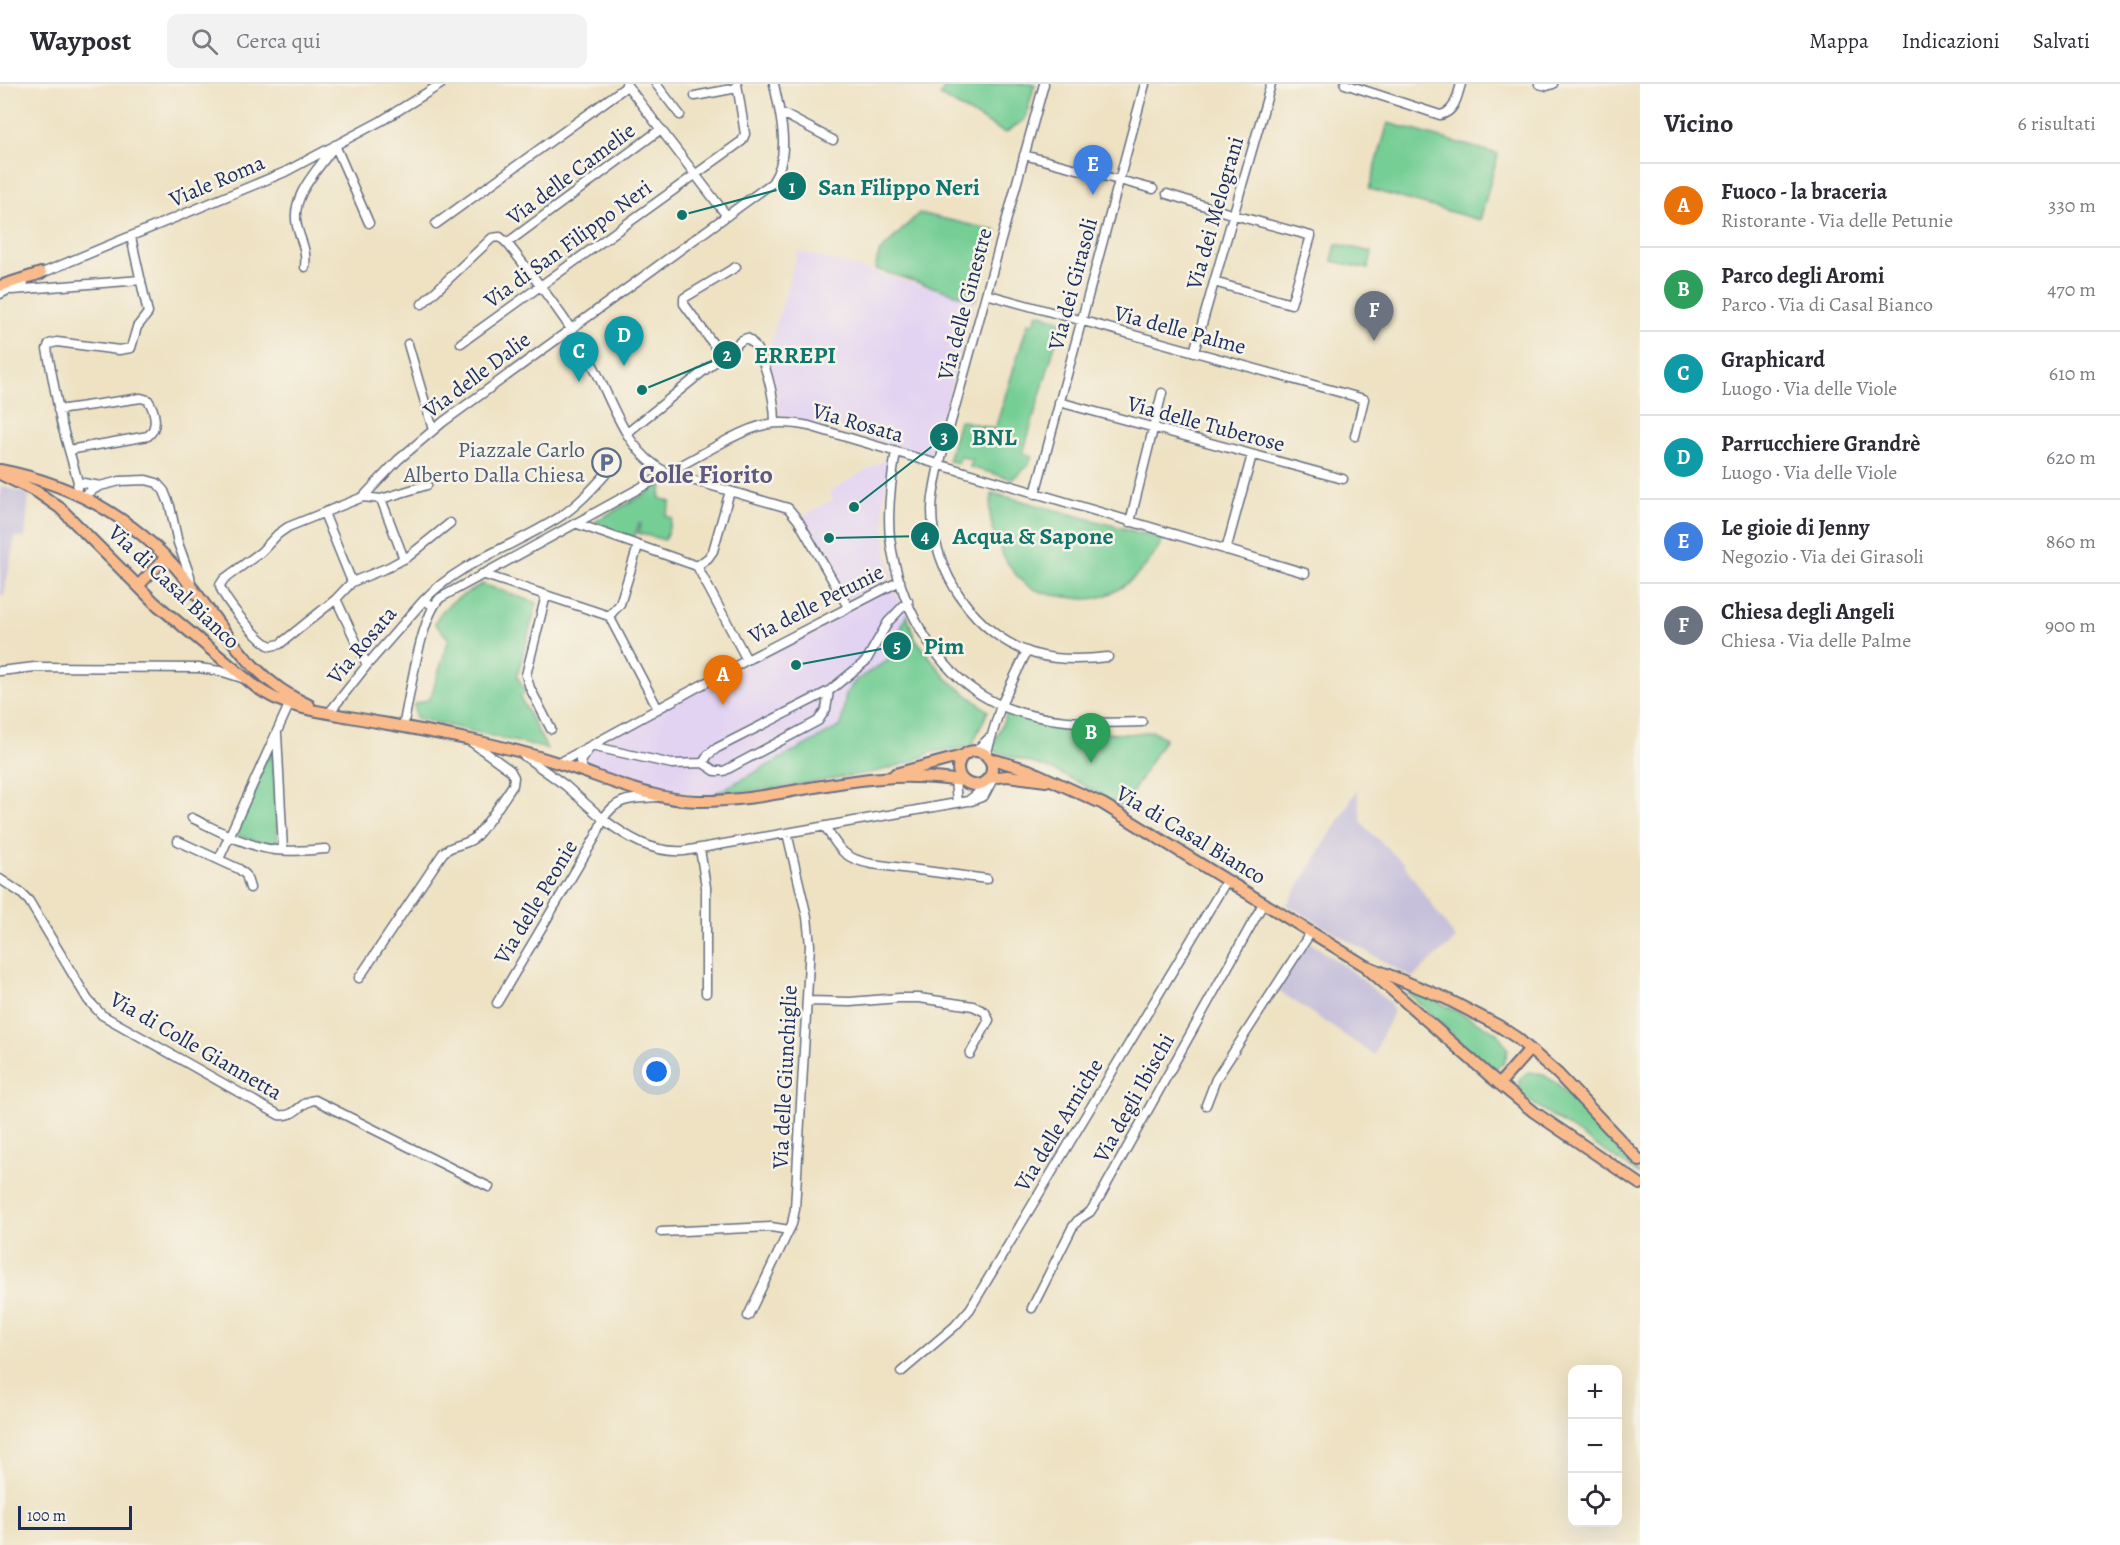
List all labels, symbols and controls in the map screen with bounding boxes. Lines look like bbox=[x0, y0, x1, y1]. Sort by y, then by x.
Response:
search box bbox=[167, 14, 587, 68]
text: Waypost bbox=[30, 22, 131, 60]
icon: search bbox=[188, 25, 221, 58]
text: Cerca qui bbox=[236, 26, 321, 56]
text: Mappa bbox=[1809, 27, 1869, 55]
text: Indicazioni bbox=[1902, 27, 2000, 55]
text: Salvati bbox=[2033, 27, 2090, 55]
text: Vicino bbox=[1664, 106, 1733, 141]
text: 6 risultati bbox=[2018, 110, 2096, 137]
street label: Via delle Camelie bbox=[500, 116, 641, 233]
street label: Via dei Melograni bbox=[1179, 133, 1251, 294]
pin: E bbox=[1074, 146, 1112, 195]
street label: Viale Roma bbox=[164, 147, 270, 215]
callout: San Filippo Neri bbox=[777, 165, 992, 207]
text: San Filippo Neri bbox=[818, 171, 980, 203]
street label: Via di San Filippo Neri bbox=[477, 173, 658, 316]
text: 1 bbox=[789, 175, 796, 199]
text: Fuoco - la braceria bbox=[1721, 177, 1887, 207]
text: A bbox=[1677, 192, 1690, 219]
text: 330 m bbox=[2048, 192, 2096, 219]
text: Ristorante · Via delle Petunie bbox=[1721, 207, 1953, 234]
street label: Via dei Girasoli bbox=[1041, 215, 1105, 354]
street label: Via delle Ginestre bbox=[930, 225, 1000, 384]
text: Parco degli Aromi bbox=[1721, 261, 1884, 291]
text: B bbox=[1677, 276, 1690, 303]
text: 470 m bbox=[2047, 276, 2096, 303]
text: Parco · Via di Casal Bianco bbox=[1721, 291, 1933, 318]
pin: F bbox=[1354, 292, 1394, 341]
street label: Via delle Palme bbox=[1110, 298, 1249, 362]
pin: D bbox=[604, 316, 644, 366]
street label: Via delle Dalie bbox=[416, 325, 537, 426]
pin: C bbox=[560, 332, 598, 382]
callout: ERREPI bbox=[712, 334, 848, 376]
text: ERREPI bbox=[754, 339, 836, 371]
text: 2 bbox=[723, 343, 732, 367]
text: Graphicard bbox=[1721, 345, 1825, 375]
text: C bbox=[1677, 360, 1690, 387]
text: 610 m bbox=[2049, 360, 2096, 387]
text: Luogo · Via delle Viole bbox=[1721, 375, 1897, 402]
street label: Via delle Tuberose bbox=[1123, 388, 1288, 459]
street label: Via Rosata bbox=[808, 395, 908, 451]
callout: BNL bbox=[929, 416, 1028, 458]
text: BNL bbox=[971, 421, 1017, 453]
text: 3 bbox=[940, 425, 948, 449]
text: Parrucchiere Grandrè bbox=[1721, 429, 1920, 459]
place label: Piazzale Carlo Alberto Dalla Chiesa bbox=[402, 435, 586, 490]
text: D bbox=[1677, 444, 1690, 471]
text: 620 m bbox=[2046, 444, 2096, 471]
parking icon: Piazzale Carlo Alberto Dalla Chiesa bbox=[590, 447, 622, 479]
district label: Colle Fiorito bbox=[639, 457, 773, 492]
text: Luogo · Via delle Viole bbox=[1721, 459, 1897, 486]
text: Le gioie di Jenny bbox=[1721, 513, 1870, 543]
callout: Acqua & Sapone bbox=[910, 515, 1125, 557]
street label: Via di Casal Bianco bbox=[101, 517, 246, 656]
text: Acqua & Sapone bbox=[951, 520, 1114, 552]
text: 4 bbox=[921, 524, 930, 548]
text: E bbox=[1678, 528, 1689, 555]
text: 860 m bbox=[2046, 528, 2096, 555]
text: Negozio · Via dei Girasoli bbox=[1721, 543, 1924, 570]
street label: Via delle Petunie bbox=[742, 557, 889, 651]
text: Chiesa degli Angeli bbox=[1721, 597, 1895, 627]
street label: Via Rosata bbox=[320, 599, 404, 691]
text: F bbox=[1678, 612, 1689, 639]
text: 900 m bbox=[2045, 612, 2096, 639]
callout: Pim bbox=[882, 625, 977, 667]
text: Chiesa · Via delle Palme bbox=[1721, 627, 1911, 654]
text: Pim bbox=[924, 630, 964, 662]
text: 5 bbox=[893, 634, 901, 658]
pin: A bbox=[704, 656, 742, 705]
pin: B bbox=[1072, 714, 1110, 763]
street label: Via di Casal Bianco bbox=[1110, 778, 1272, 892]
street label: Via delle Peonie bbox=[487, 834, 585, 971]
street label: Via di Colle Giannetta bbox=[103, 984, 288, 1108]
street label: Via delle Giunchiglie bbox=[765, 984, 805, 1171]
street label: Via degli Ibischi bbox=[1086, 1028, 1182, 1169]
street label: Via delle Arniche bbox=[1007, 1053, 1110, 1198]
your location bbox=[642, 1057, 671, 1086]
map controls bbox=[1568, 1365, 1622, 1527]
button: + bbox=[1568, 1365, 1622, 1419]
button: − bbox=[1568, 1419, 1622, 1473]
button: locate bbox=[1568, 1473, 1622, 1527]
scale bar bbox=[18, 1503, 132, 1530]
text: 100 m bbox=[27, 1505, 66, 1527]

